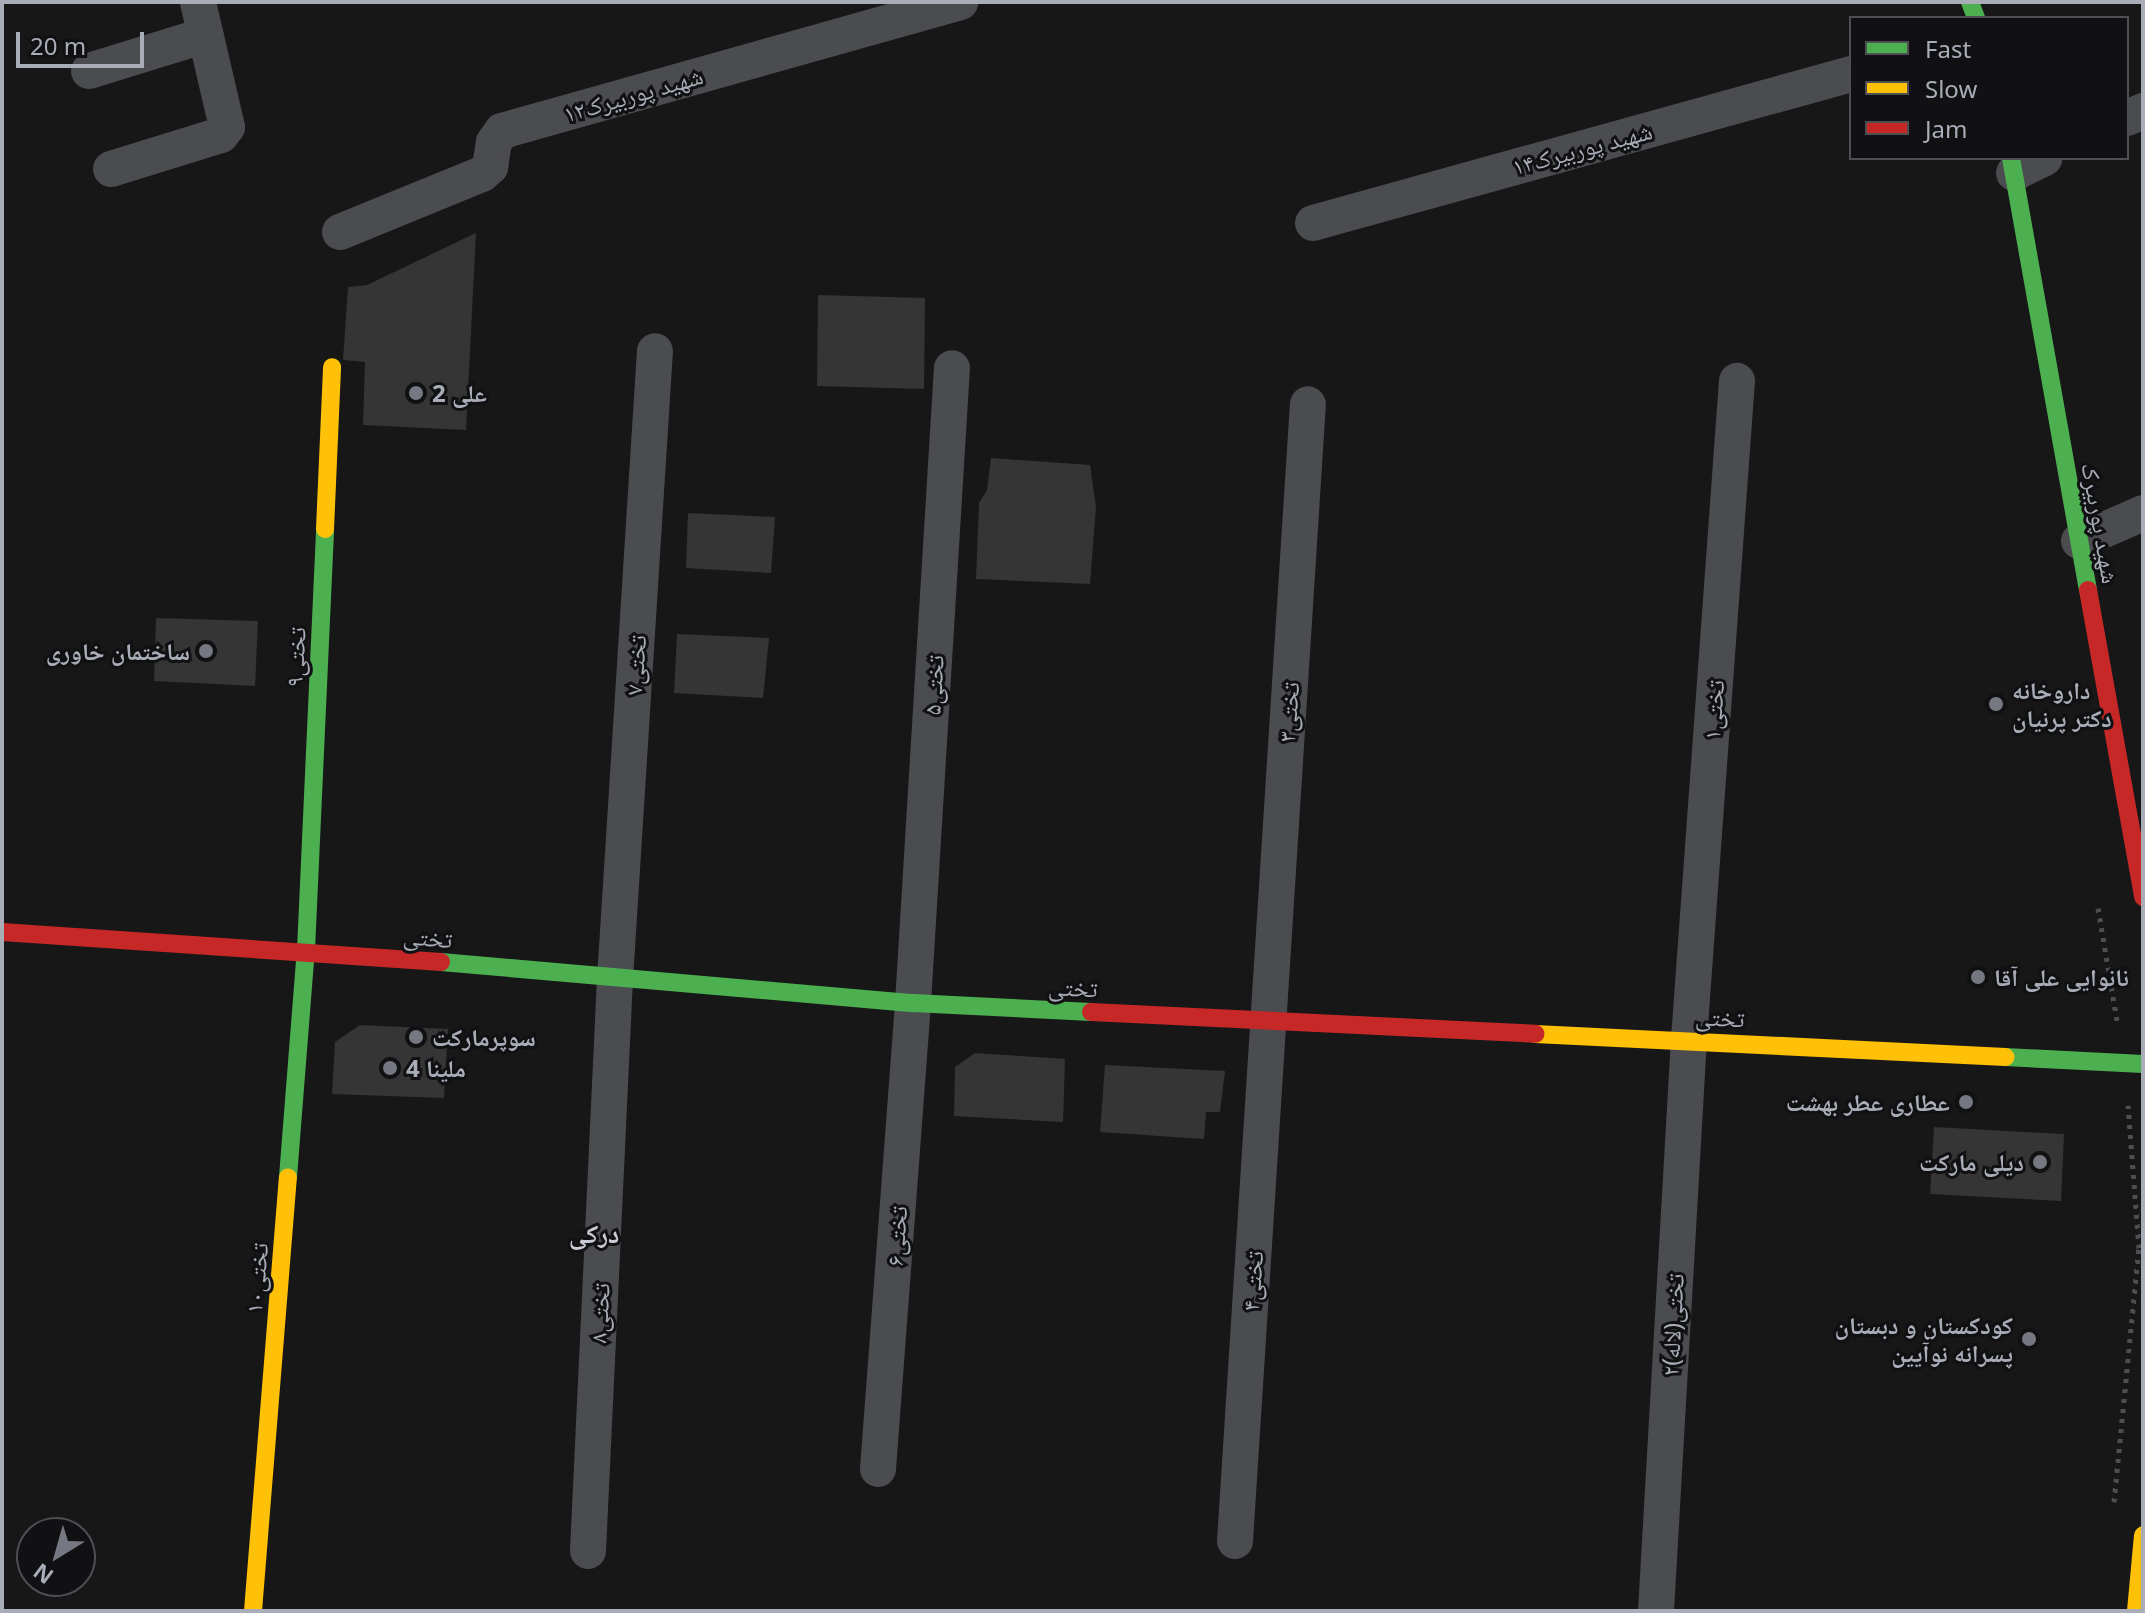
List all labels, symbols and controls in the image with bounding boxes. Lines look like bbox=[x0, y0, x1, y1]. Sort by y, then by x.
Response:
scale bar bbox=[20, 16, 148, 66]
legend bbox=[1849, 16, 2129, 160]
text: 20 m bbox=[30, 29, 86, 62]
text: Fast bbox=[1925, 32, 1971, 65]
street label: شهید پوربیرک۱۲ bbox=[560, 60, 706, 128]
text: Slow bbox=[1925, 72, 1977, 105]
text: Jam bbox=[1925, 112, 1967, 145]
street label: شهید پوربیرک۱۴ bbox=[1509, 115, 1655, 181]
place label: علی 2 bbox=[432, 379, 487, 407]
marker: علی 2 bbox=[407, 384, 425, 402]
street label: شهید پوربیرک bbox=[2076, 460, 2126, 586]
street label: تختی۹ bbox=[279, 626, 311, 688]
street label: تختی۷ bbox=[619, 634, 651, 696]
place label: ساختمان خاوری bbox=[46, 637, 190, 665]
marker: ساختمان خاوری bbox=[197, 642, 215, 660]
street label: تختی۵ bbox=[917, 654, 949, 716]
place label: داروخانه دکتر پرنیان bbox=[2012, 676, 2112, 732]
street label: تختی۱ bbox=[1697, 679, 1729, 741]
street label: تختی۳ bbox=[1272, 681, 1304, 743]
marker: داروخانه دکتر پرنیان bbox=[1987, 695, 2005, 713]
street label: تختی bbox=[402, 921, 454, 953]
place label: نانوایی علی آقا bbox=[1994, 963, 2129, 991]
marker: نانوایی علی آقا bbox=[1969, 968, 1987, 986]
street label: تختی bbox=[1048, 971, 1098, 1003]
street label: تختی bbox=[1695, 1001, 1745, 1033]
place label: سوپرمارکت bbox=[432, 1023, 536, 1051]
marker: سوپرمارکت bbox=[407, 1028, 425, 1046]
place label: ملینا 4 bbox=[406, 1054, 466, 1082]
marker: ملینا 4 bbox=[381, 1059, 399, 1077]
place label: عطاری عطر بهشت bbox=[1786, 1088, 1950, 1116]
marker: عطاری عطر بهشت bbox=[1957, 1093, 1975, 1111]
place label: دیلی مارکت bbox=[1919, 1148, 2024, 1176]
marker: دیلی مارکت bbox=[2031, 1153, 2049, 1171]
street label: تختی۶ bbox=[880, 1205, 912, 1267]
district label: درکی bbox=[569, 1218, 619, 1250]
street label: تختی۱۰ bbox=[239, 1241, 273, 1315]
street label: تختی۴ bbox=[1236, 1250, 1268, 1312]
street label: ۲تختی(لاله) bbox=[1655, 1273, 1689, 1377]
street label: تختی۸ bbox=[583, 1282, 615, 1344]
place label: کودکستان و دبستان پسرانه نوآیین bbox=[1835, 1311, 2013, 1367]
marker: کودکستان و دبستان پسرانه نوآیین bbox=[2020, 1330, 2038, 1348]
north arrow bbox=[16, 1517, 96, 1597]
text: N bbox=[27, 1557, 59, 1592]

